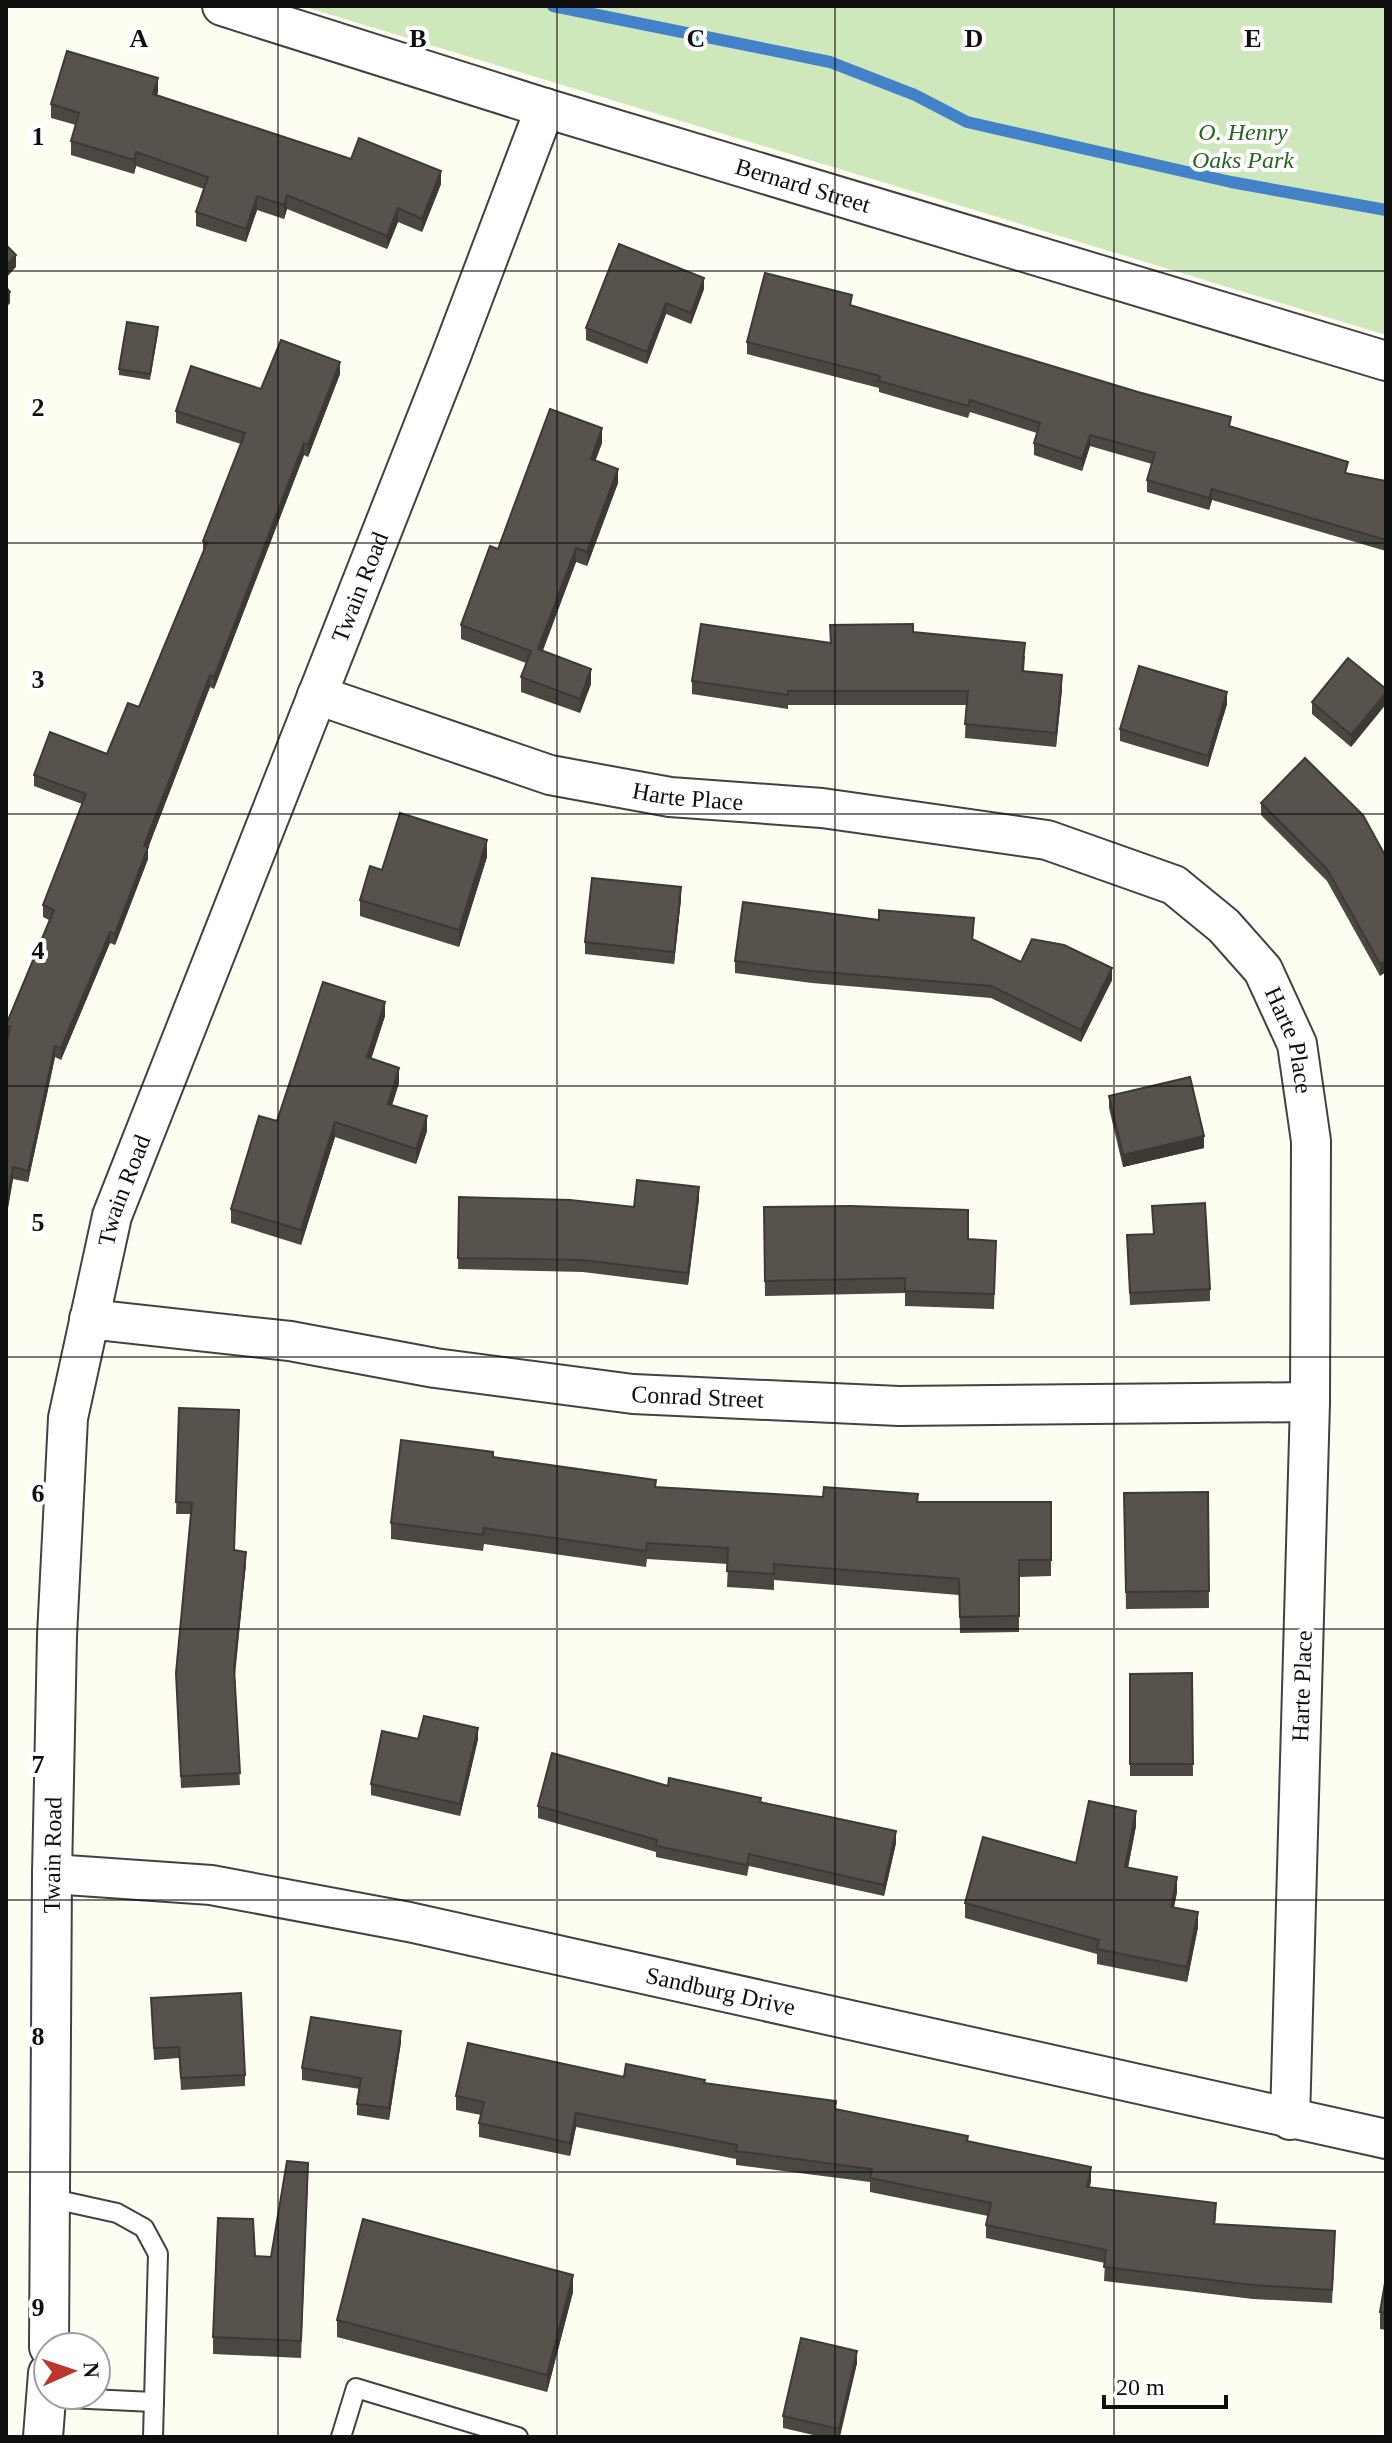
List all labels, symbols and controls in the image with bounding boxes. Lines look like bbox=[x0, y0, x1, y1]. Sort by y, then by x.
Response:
text: A bbox=[130, 24, 149, 53]
text: B bbox=[409, 24, 427, 53]
text: C bbox=[687, 24, 705, 53]
text: D bbox=[965, 24, 983, 53]
text: E bbox=[1244, 24, 1262, 53]
park label: O. Henry Oaks Park bbox=[1192, 119, 1294, 173]
text: 1 bbox=[32, 122, 45, 151]
street label: Bernard Street bbox=[732, 153, 874, 218]
text: 2 bbox=[32, 393, 45, 422]
street label: Twain Road bbox=[326, 528, 393, 646]
text: 3 bbox=[32, 665, 45, 694]
street label: Harte Place bbox=[630, 777, 744, 815]
text: 4 bbox=[32, 936, 45, 965]
street label: Harte Place bbox=[1260, 983, 1317, 1095]
street label: Twain Road bbox=[93, 1131, 156, 1248]
text: 5 bbox=[32, 1208, 45, 1237]
street label: Conrad Street bbox=[631, 1381, 765, 1413]
text: 6 bbox=[32, 1479, 45, 1508]
street label: Harte Place bbox=[1287, 1630, 1317, 1742]
text: 7 bbox=[32, 1750, 45, 1779]
street label: Twain Road bbox=[39, 1797, 67, 1913]
street label: Sandburg Drive bbox=[643, 1962, 798, 2020]
text: 8 bbox=[32, 2022, 45, 2051]
text: 9 bbox=[32, 2293, 45, 2322]
north arrow bbox=[32, 2331, 112, 2411]
scale bar bbox=[1104, 2359, 1226, 2409]
text: N bbox=[79, 2361, 104, 2379]
text: 20 m bbox=[1116, 2374, 1165, 2400]

